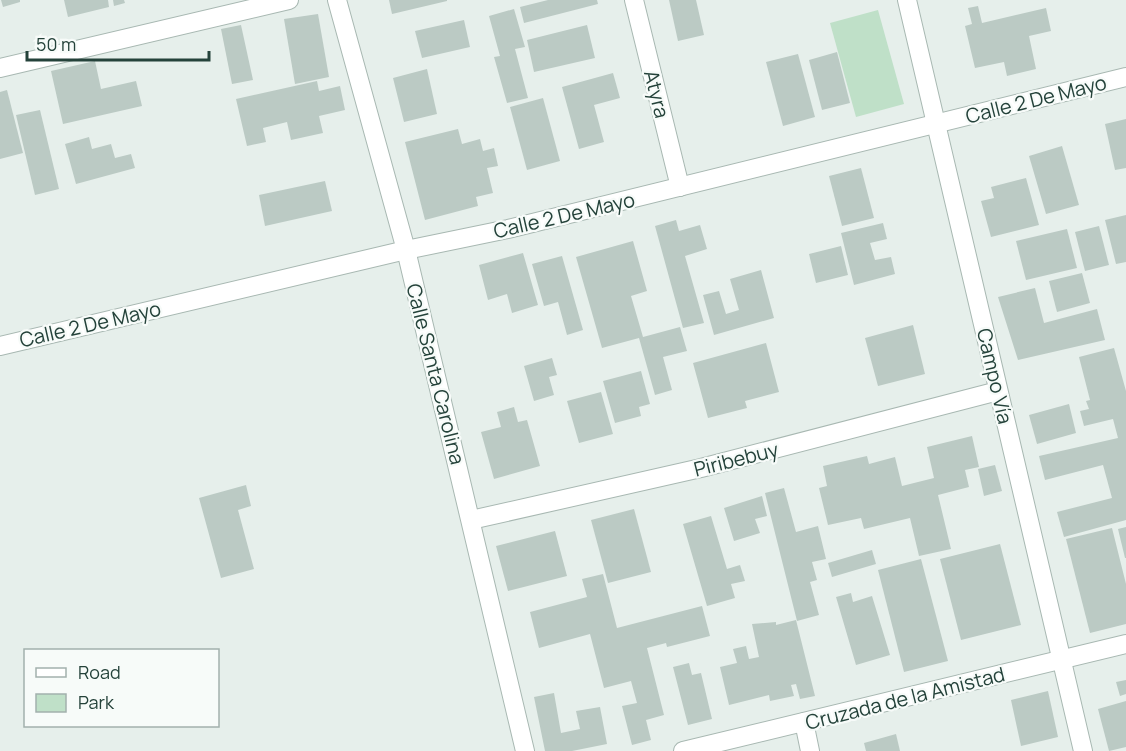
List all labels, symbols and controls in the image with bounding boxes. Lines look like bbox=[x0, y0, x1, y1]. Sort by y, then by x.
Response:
scale bar bbox=[27, 24, 208, 62]
text: 50 m bbox=[36, 32, 76, 56]
street label: Atyra bbox=[638, 67, 676, 121]
street label: Calle 2 De Mayo bbox=[963, 68, 1109, 130]
street label: Calle 2 De Mayo bbox=[491, 186, 637, 244]
street label: Calle Santa Carolina bbox=[400, 281, 472, 467]
street label: Calle 2 De Mayo bbox=[17, 295, 163, 353]
street label: Campo Vía bbox=[971, 325, 1019, 427]
street label: Piribebuy bbox=[691, 435, 782, 483]
legend bbox=[24, 649, 219, 727]
text: Road bbox=[78, 660, 121, 684]
street label: Cruzada de la Amistad bbox=[802, 660, 1008, 736]
text: Park bbox=[78, 690, 115, 714]

